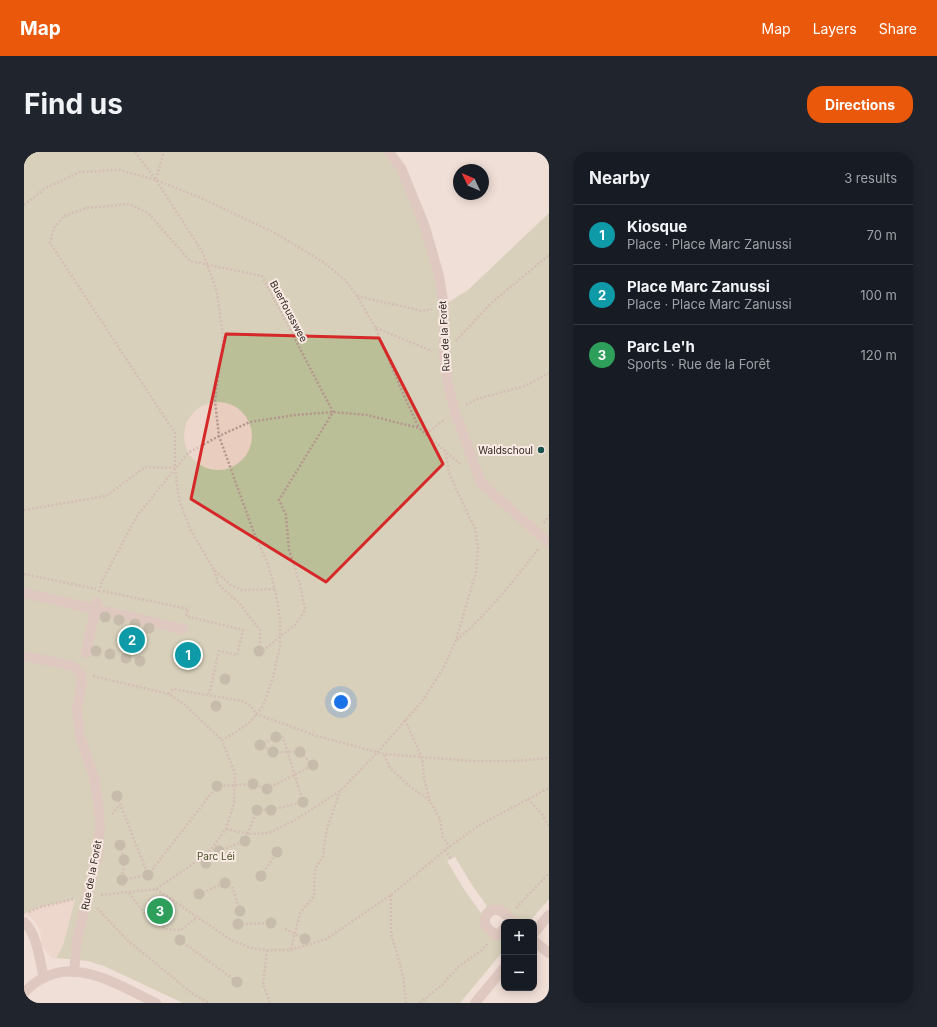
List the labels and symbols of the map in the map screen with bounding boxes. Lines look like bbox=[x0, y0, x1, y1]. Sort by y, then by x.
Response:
north arrow bbox=[453, 164, 489, 200]
street label: Buerfousswee bbox=[268, 278, 310, 344]
street label: Rue de la Forêt bbox=[436, 300, 452, 372]
place label: Waldschoul bbox=[478, 444, 533, 456]
marker: Waldschoul bbox=[536, 445, 546, 455]
pin: 2 bbox=[119, 625, 145, 655]
pin: 1 bbox=[175, 640, 201, 670]
your location bbox=[331, 692, 351, 712]
street label: Rue de la Forêt bbox=[78, 838, 104, 911]
park label: Parc Léi bbox=[197, 850, 235, 862]
pin: 3 bbox=[147, 896, 173, 926]

